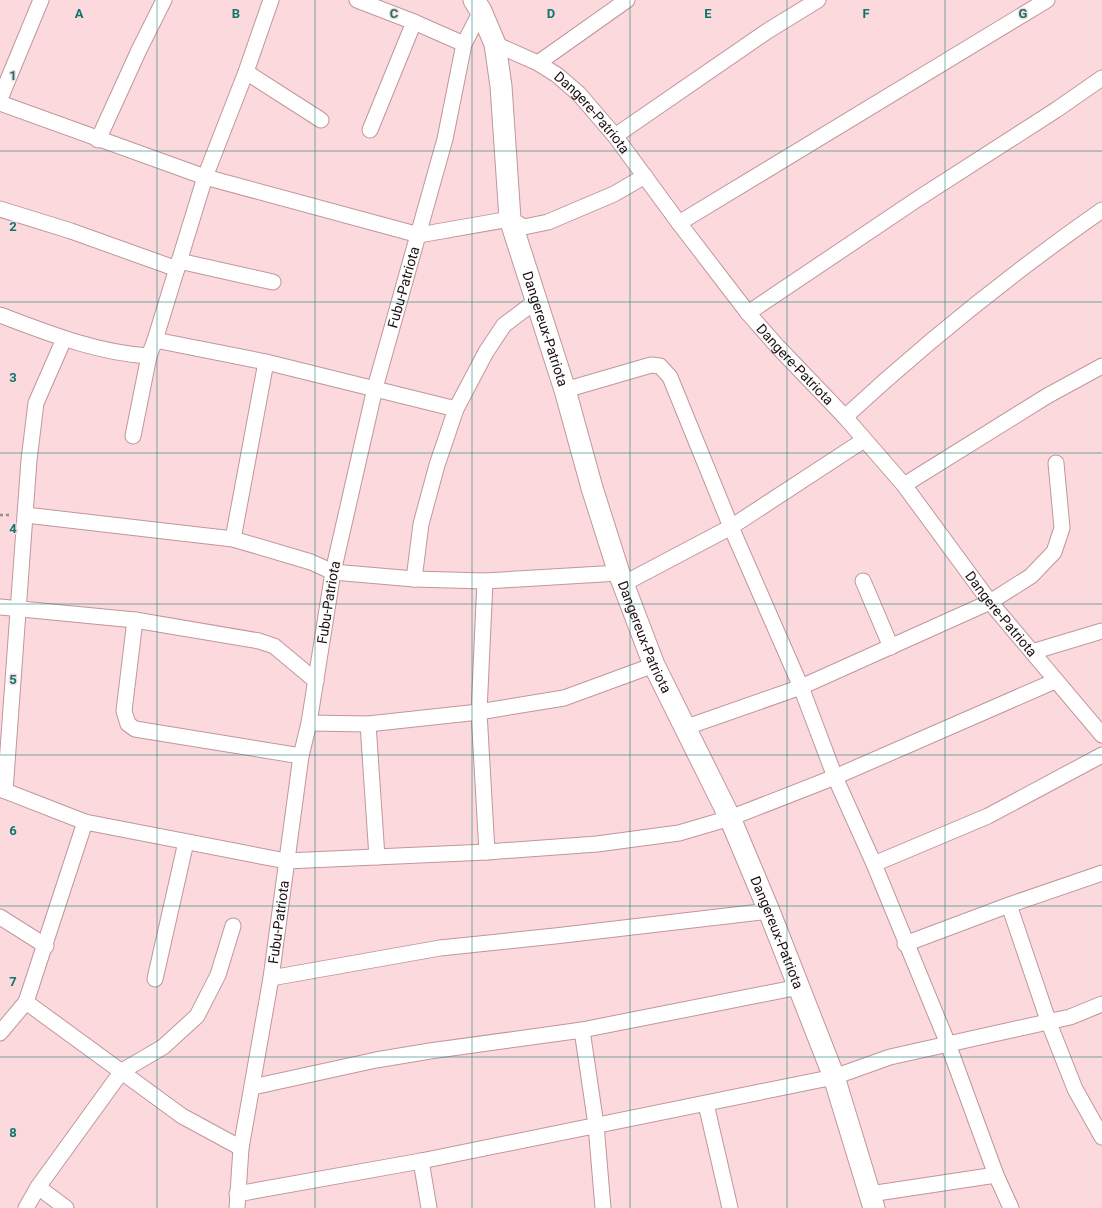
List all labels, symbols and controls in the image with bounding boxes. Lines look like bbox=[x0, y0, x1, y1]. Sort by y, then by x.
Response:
text: A bbox=[75, 6, 84, 21]
text: B bbox=[232, 6, 240, 21]
text: C bbox=[390, 6, 399, 21]
text: D bbox=[547, 6, 555, 21]
text: E bbox=[704, 6, 712, 21]
text: F bbox=[862, 6, 870, 21]
text: G bbox=[1019, 6, 1028, 21]
text: 1 bbox=[9, 68, 17, 83]
street label: Dangere-Patriota bbox=[551, 68, 633, 157]
text: 2 bbox=[9, 219, 17, 234]
street label: Fubu-Patriota bbox=[384, 245, 422, 330]
street label: Dangereux-Patriota bbox=[519, 269, 571, 388]
street label: Dangere-Patriota bbox=[753, 321, 837, 408]
text: 3 bbox=[9, 370, 17, 385]
text: 4 bbox=[9, 521, 17, 536]
street label: Fubu-Patriota bbox=[314, 559, 343, 645]
street label: Dangere-Patriota bbox=[962, 568, 1040, 660]
street label: Dangereux-Patriota bbox=[615, 579, 675, 696]
text: 5 bbox=[9, 672, 17, 687]
text: 6 bbox=[9, 823, 17, 838]
street label: Dangereux-Patriota bbox=[747, 874, 807, 991]
street label: Fubu-Patriota bbox=[265, 880, 292, 965]
text: 7 bbox=[9, 974, 17, 989]
text: 8 bbox=[9, 1125, 17, 1140]

